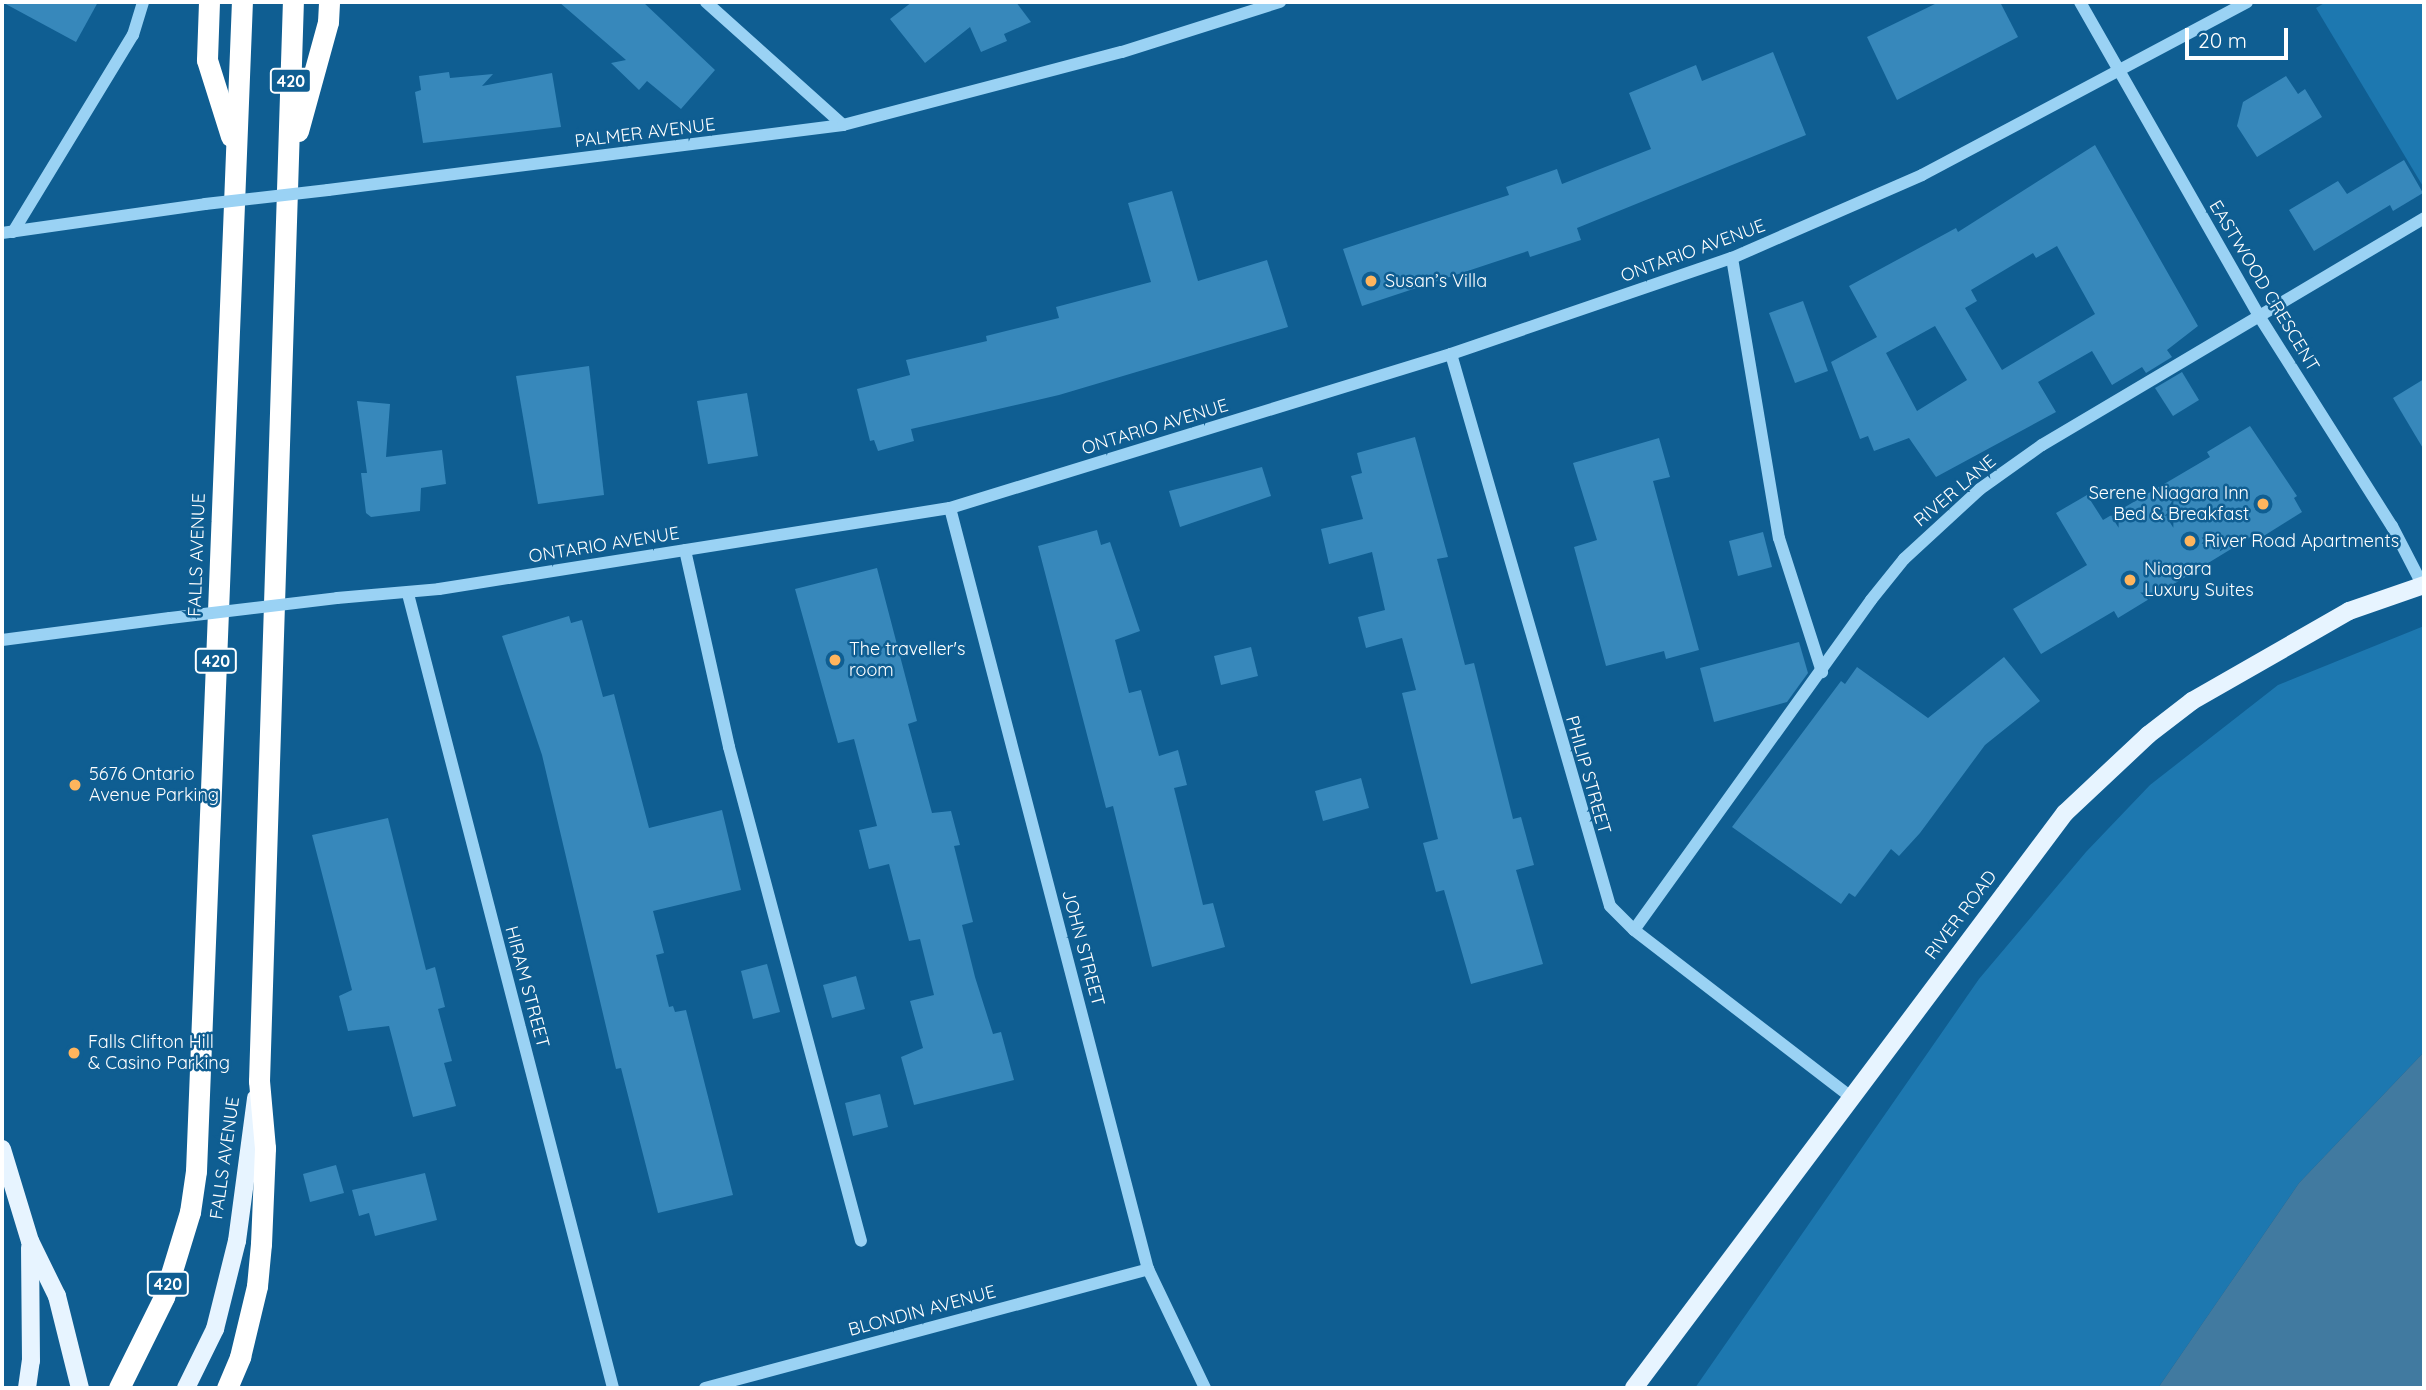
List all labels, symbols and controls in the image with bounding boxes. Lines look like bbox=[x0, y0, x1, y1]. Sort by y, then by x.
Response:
scale bar bbox=[2188, 14, 2291, 58]
text: 20 m bbox=[2198, 27, 2247, 53]
road number: 420 bbox=[268, 68, 314, 94]
street label: PALMER AVENUE bbox=[573, 114, 717, 152]
street label: EASTWOOD CRESCENT bbox=[2204, 196, 2324, 376]
street label: ONTARIO AVENUE bbox=[1618, 215, 1768, 287]
place label: Susan’s Villa bbox=[1385, 270, 1487, 292]
marker: Susan’s Villa bbox=[1363, 273, 1379, 289]
street label: ONTARIO AVENUE bbox=[1079, 394, 1231, 460]
street label: RIVER LANE bbox=[1910, 450, 2000, 532]
place label: Serene Niagara Inn Bed & Breakfast bbox=[2089, 483, 2249, 526]
street label: FALLS AVENUE bbox=[184, 493, 210, 617]
marker: Serene Niagara Inn Bed & Breakfast bbox=[2255, 496, 2271, 512]
street label: ONTARIO AVENUE bbox=[527, 522, 681, 568]
place label: River Road Apartments bbox=[2204, 530, 2399, 552]
marker: River Road Apartments bbox=[2182, 533, 2198, 549]
place label: Niagara Luxury Suites bbox=[2144, 559, 2254, 602]
marker: Niagara Luxury Suites bbox=[2122, 572, 2138, 588]
place label: The traveller's room bbox=[849, 639, 965, 682]
road number: 420 bbox=[193, 648, 239, 674]
marker: The traveller's room bbox=[827, 652, 843, 668]
street label: PHILIP STREET bbox=[1561, 713, 1615, 837]
place label: 5676 Ontario Avenue Parking bbox=[89, 764, 219, 806]
marker: 5676 Ontario Avenue Parking bbox=[67, 777, 83, 793]
street label: RIVER ROAD bbox=[1921, 866, 2001, 964]
street label: JOHN STREET bbox=[1057, 888, 1109, 1008]
street label: HIRAM STREET bbox=[500, 924, 554, 1050]
place label: Falls Clifton Hill & Casino Parking bbox=[88, 1032, 230, 1074]
marker: Falls Clifton Hill & Casino Parking bbox=[66, 1045, 82, 1061]
street label: FALLS AVENUE bbox=[206, 1095, 244, 1221]
road number: 420 bbox=[145, 1272, 191, 1296]
street label: BLONDIN AVENUE bbox=[846, 1281, 998, 1341]

